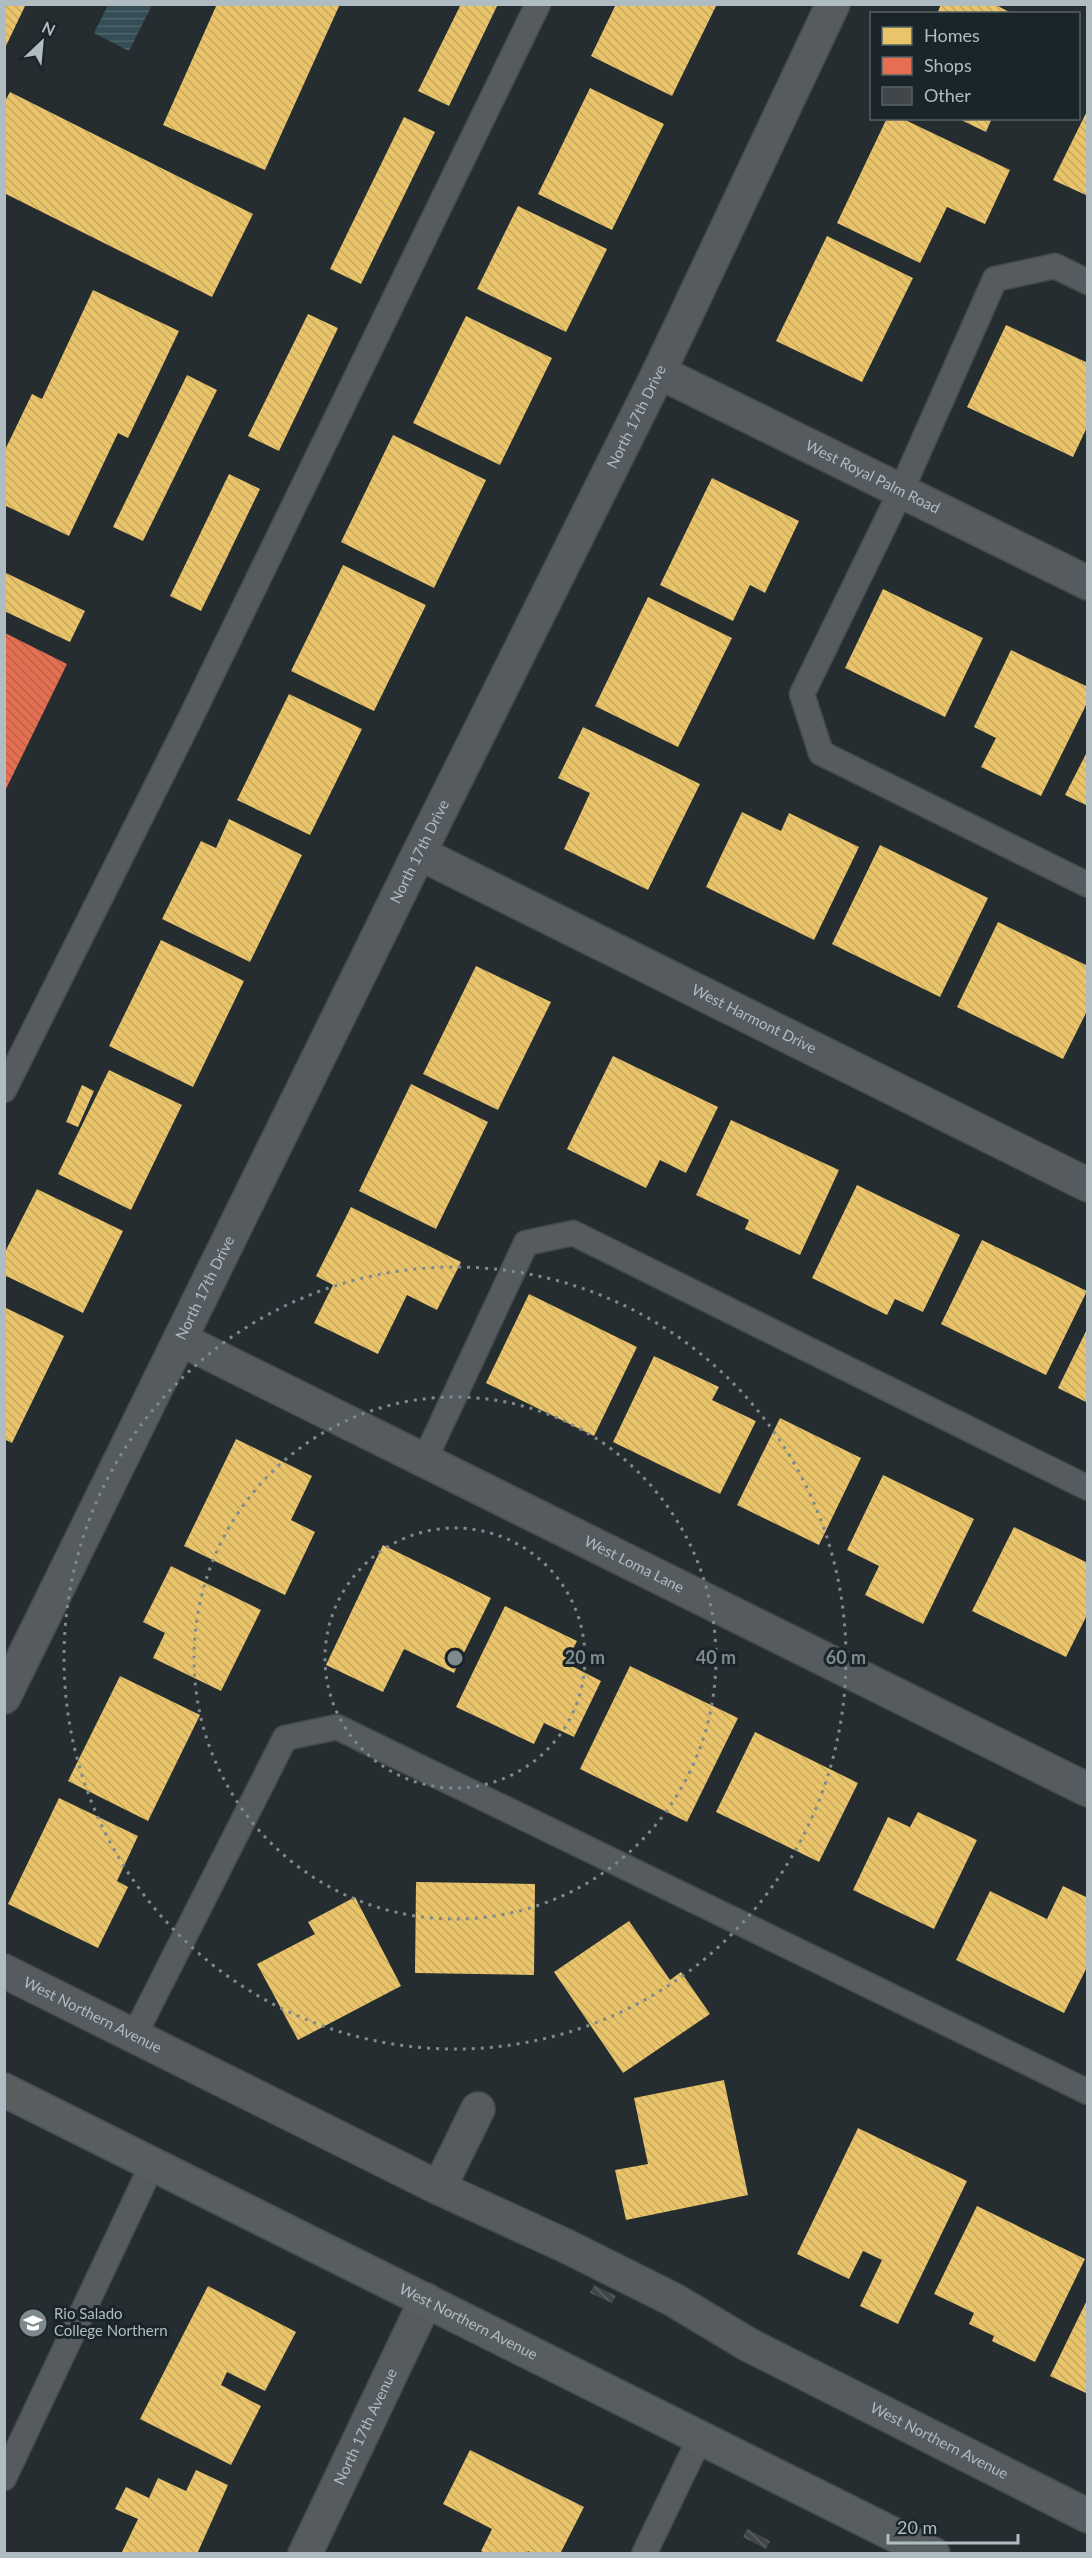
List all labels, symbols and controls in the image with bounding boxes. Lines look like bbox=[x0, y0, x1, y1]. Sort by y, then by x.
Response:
north arrow bbox=[12, 12, 72, 72]
legend bbox=[870, 12, 1080, 120]
text: N bbox=[39, 17, 58, 39]
text: Homes bbox=[924, 24, 980, 46]
text: Shops bbox=[924, 54, 972, 76]
text: Other bbox=[924, 84, 971, 106]
street label: North 17th Drive bbox=[602, 362, 669, 471]
street label: West Royal Palm Road bbox=[803, 436, 943, 517]
street label: North 17th Drive bbox=[386, 796, 452, 906]
street label: West Harmont Drive bbox=[689, 980, 820, 1057]
street label: North 17th Drive bbox=[171, 1232, 237, 1342]
street label: West Loma Lane bbox=[582, 1531, 687, 1596]
text: 20 m bbox=[565, 1646, 605, 1668]
text: 40 m bbox=[696, 1646, 736, 1668]
text: 60 m bbox=[826, 1646, 866, 1668]
centre of rings bbox=[445, 1648, 465, 1668]
street label: West Northern Avenue bbox=[21, 1972, 165, 2056]
street label: West Northern Avenue bbox=[397, 2279, 541, 2363]
place label: Rio Salado College Northern bbox=[54, 2304, 168, 2339]
school or university icon: Rio Salado College Northern bbox=[17, 2307, 49, 2339]
street label: North 17th Avenue bbox=[329, 2365, 400, 2487]
street label: West Northern Avenue bbox=[868, 2398, 1012, 2482]
scale bar bbox=[888, 2507, 1018, 2545]
text: 20 m bbox=[897, 2516, 937, 2538]

